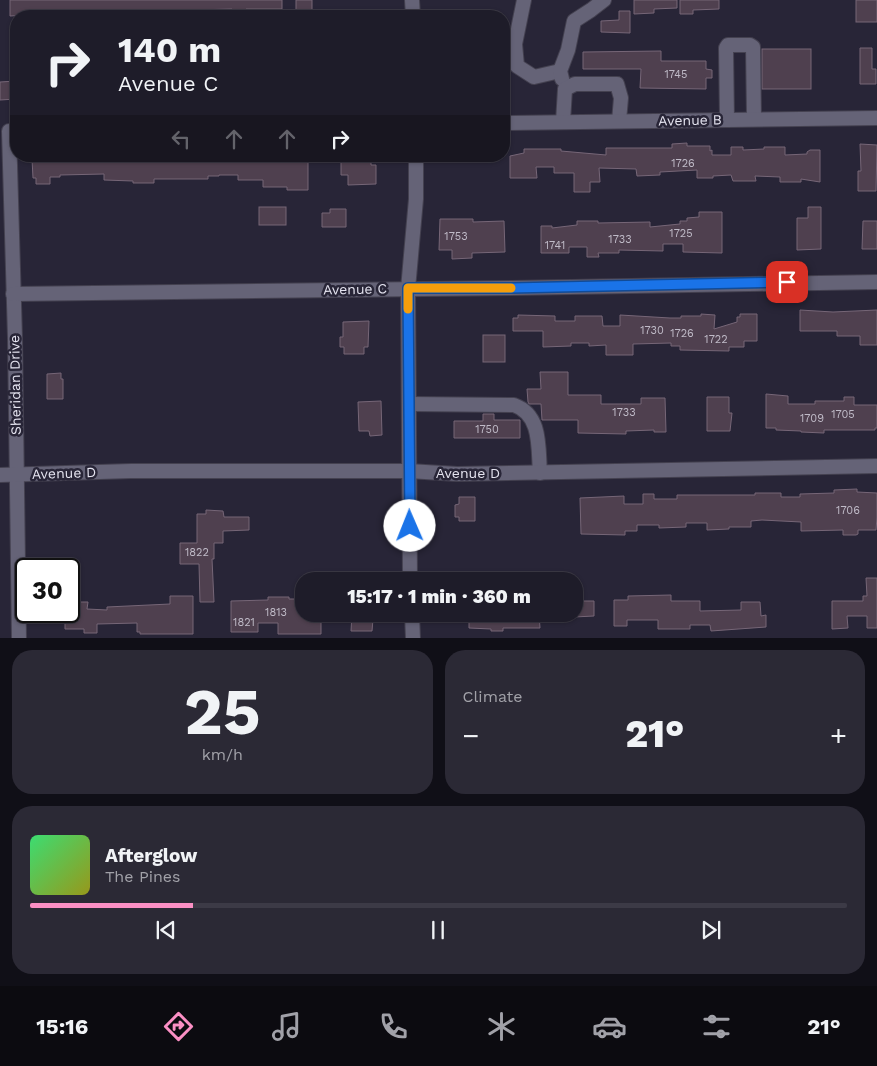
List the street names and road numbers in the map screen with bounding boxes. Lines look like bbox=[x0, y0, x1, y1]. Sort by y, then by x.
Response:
street label: Avenue B bbox=[658, 111, 722, 129]
street label: Avenue C bbox=[323, 280, 387, 298]
street label: Sheridan Drive bbox=[6, 335, 24, 435]
street label: Avenue D bbox=[32, 464, 96, 482]
street label: Avenue D bbox=[436, 465, 500, 481]

